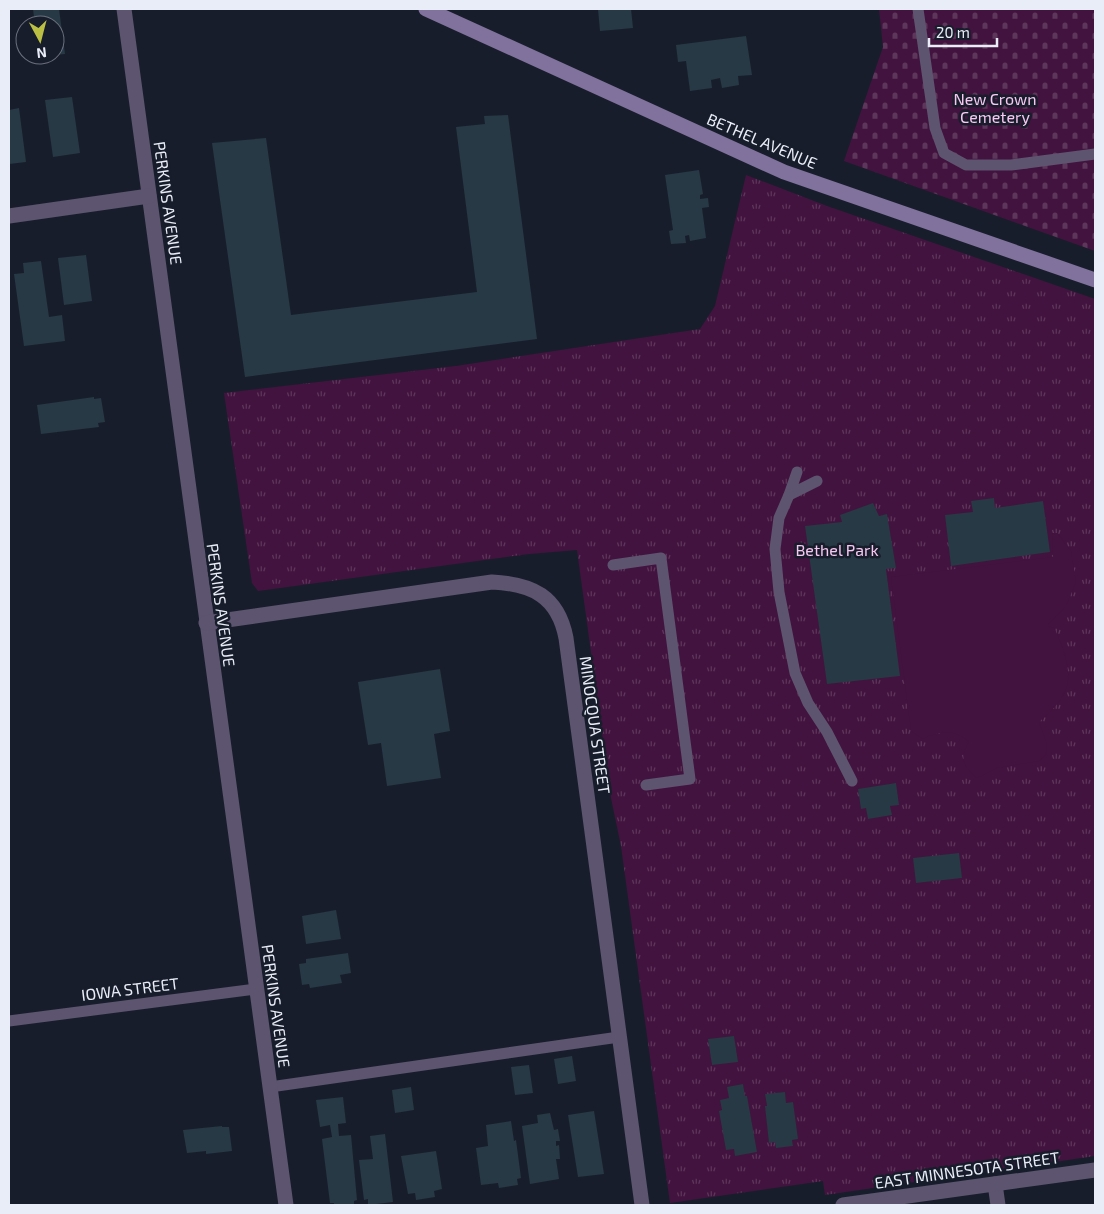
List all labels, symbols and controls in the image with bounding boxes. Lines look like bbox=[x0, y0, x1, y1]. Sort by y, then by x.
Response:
north arrow bbox=[15, 15, 65, 65]
scale bar bbox=[929, 15, 996, 47]
text: 20 m bbox=[936, 23, 970, 41]
text: N bbox=[36, 44, 48, 62]
park label: New Crown Cemetery bbox=[953, 89, 1037, 126]
street label: BETHEL AVENUE bbox=[704, 109, 820, 172]
street label: PERKINS AVENUE bbox=[150, 140, 187, 266]
park label: Bethel Park bbox=[795, 540, 879, 559]
street label: PERKINS AVENUE bbox=[203, 542, 240, 668]
street label: MINOCQUA STREET bbox=[575, 655, 615, 795]
street label: PERKINS AVENUE bbox=[258, 943, 295, 1069]
street label: IOWA STREET bbox=[80, 973, 180, 1004]
street label: EAST MINNESOTA STREET bbox=[873, 1147, 1061, 1192]

